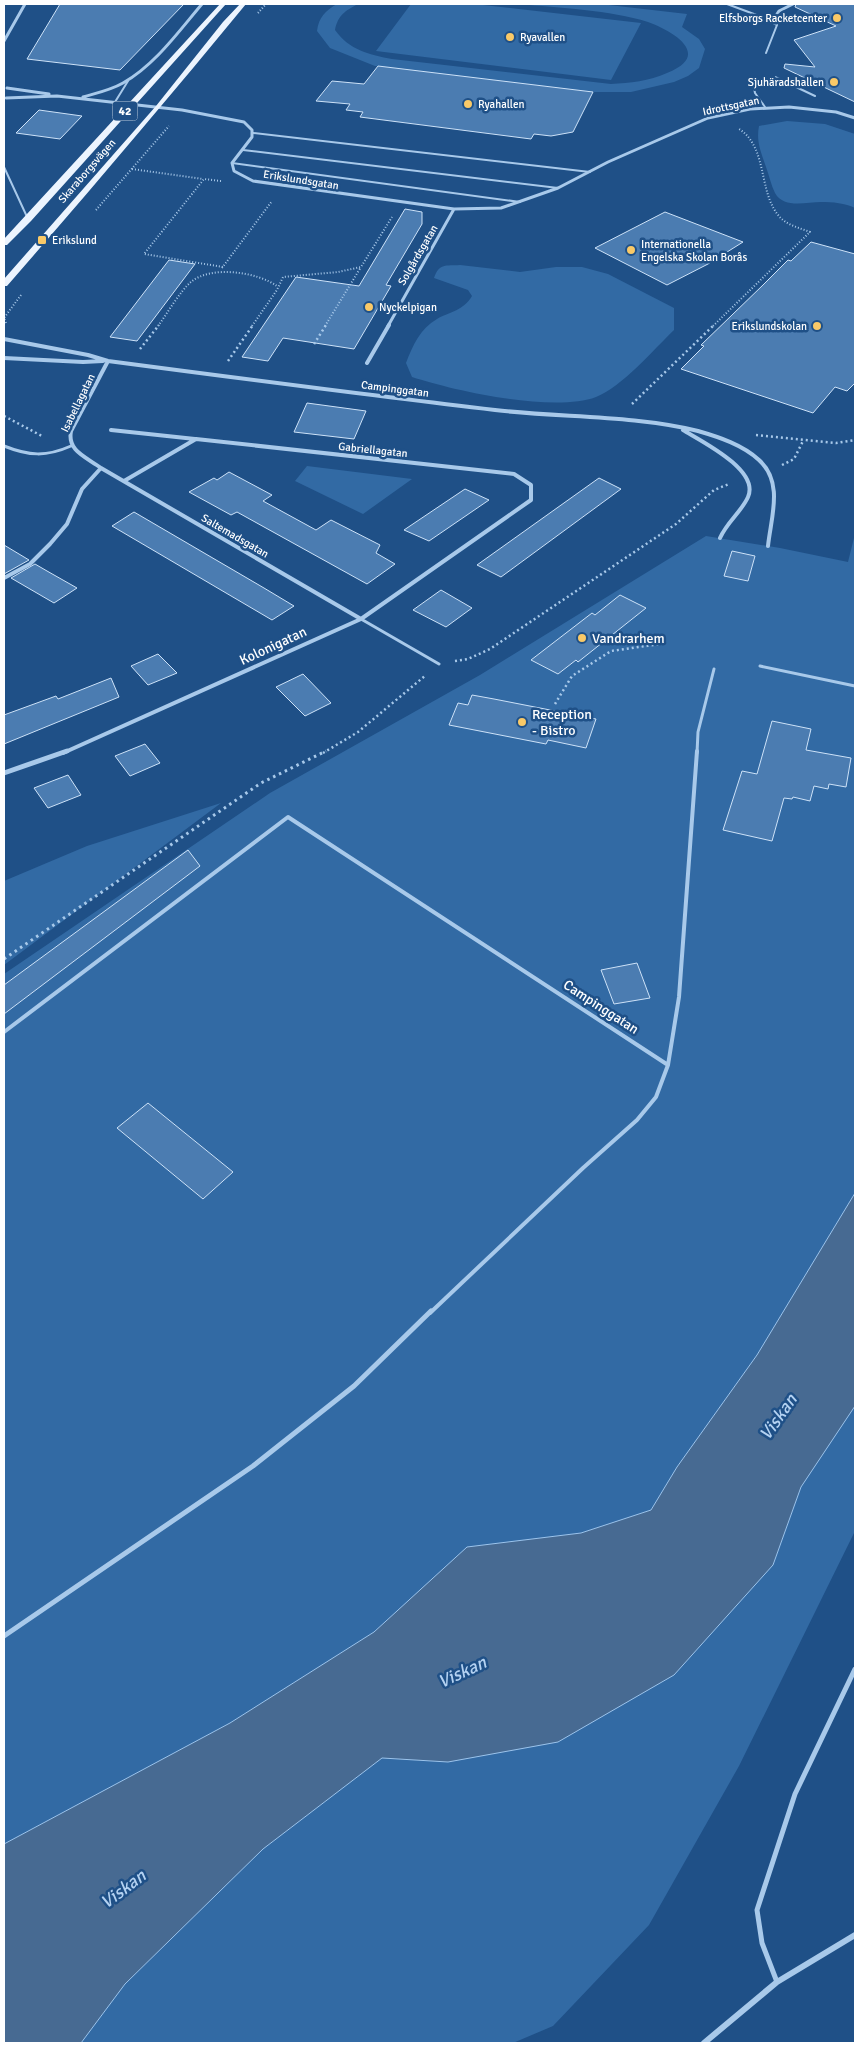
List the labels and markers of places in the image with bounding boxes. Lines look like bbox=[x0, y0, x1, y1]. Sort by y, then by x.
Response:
place label: Elfsborgs Racketcenter bbox=[719, 12, 827, 25]
marker: Elfsborgs Racketcenter bbox=[831, 12, 843, 24]
marker: Ryavallen bbox=[504, 31, 516, 43]
place label: Ryavallen bbox=[520, 31, 565, 44]
place label: Sjuhäradshallen bbox=[748, 76, 824, 89]
marker: Sjuhäradshallen bbox=[828, 76, 840, 88]
marker: Ryahallen bbox=[462, 98, 474, 110]
place label: Ryahallen bbox=[478, 98, 525, 111]
marker: Erikslund bbox=[36, 234, 48, 246]
place label: Erikslund bbox=[52, 234, 97, 247]
place label: Internationella Engelska Skolan Borås bbox=[641, 238, 747, 264]
marker: Internationella Engelska Skolan Borås bbox=[625, 244, 637, 256]
marker: Nyckelpigan bbox=[363, 301, 375, 313]
place label: Nyckelpigan bbox=[379, 301, 437, 314]
place label: Erikslundskolan bbox=[732, 320, 807, 333]
marker: Erikslundskolan bbox=[811, 320, 823, 332]
place label: Vandrarhem bbox=[592, 630, 665, 647]
marker: Vandrarhem bbox=[576, 632, 588, 644]
place label: Reception - Bistro bbox=[532, 706, 592, 739]
marker: Reception - Bistro bbox=[516, 716, 528, 728]

